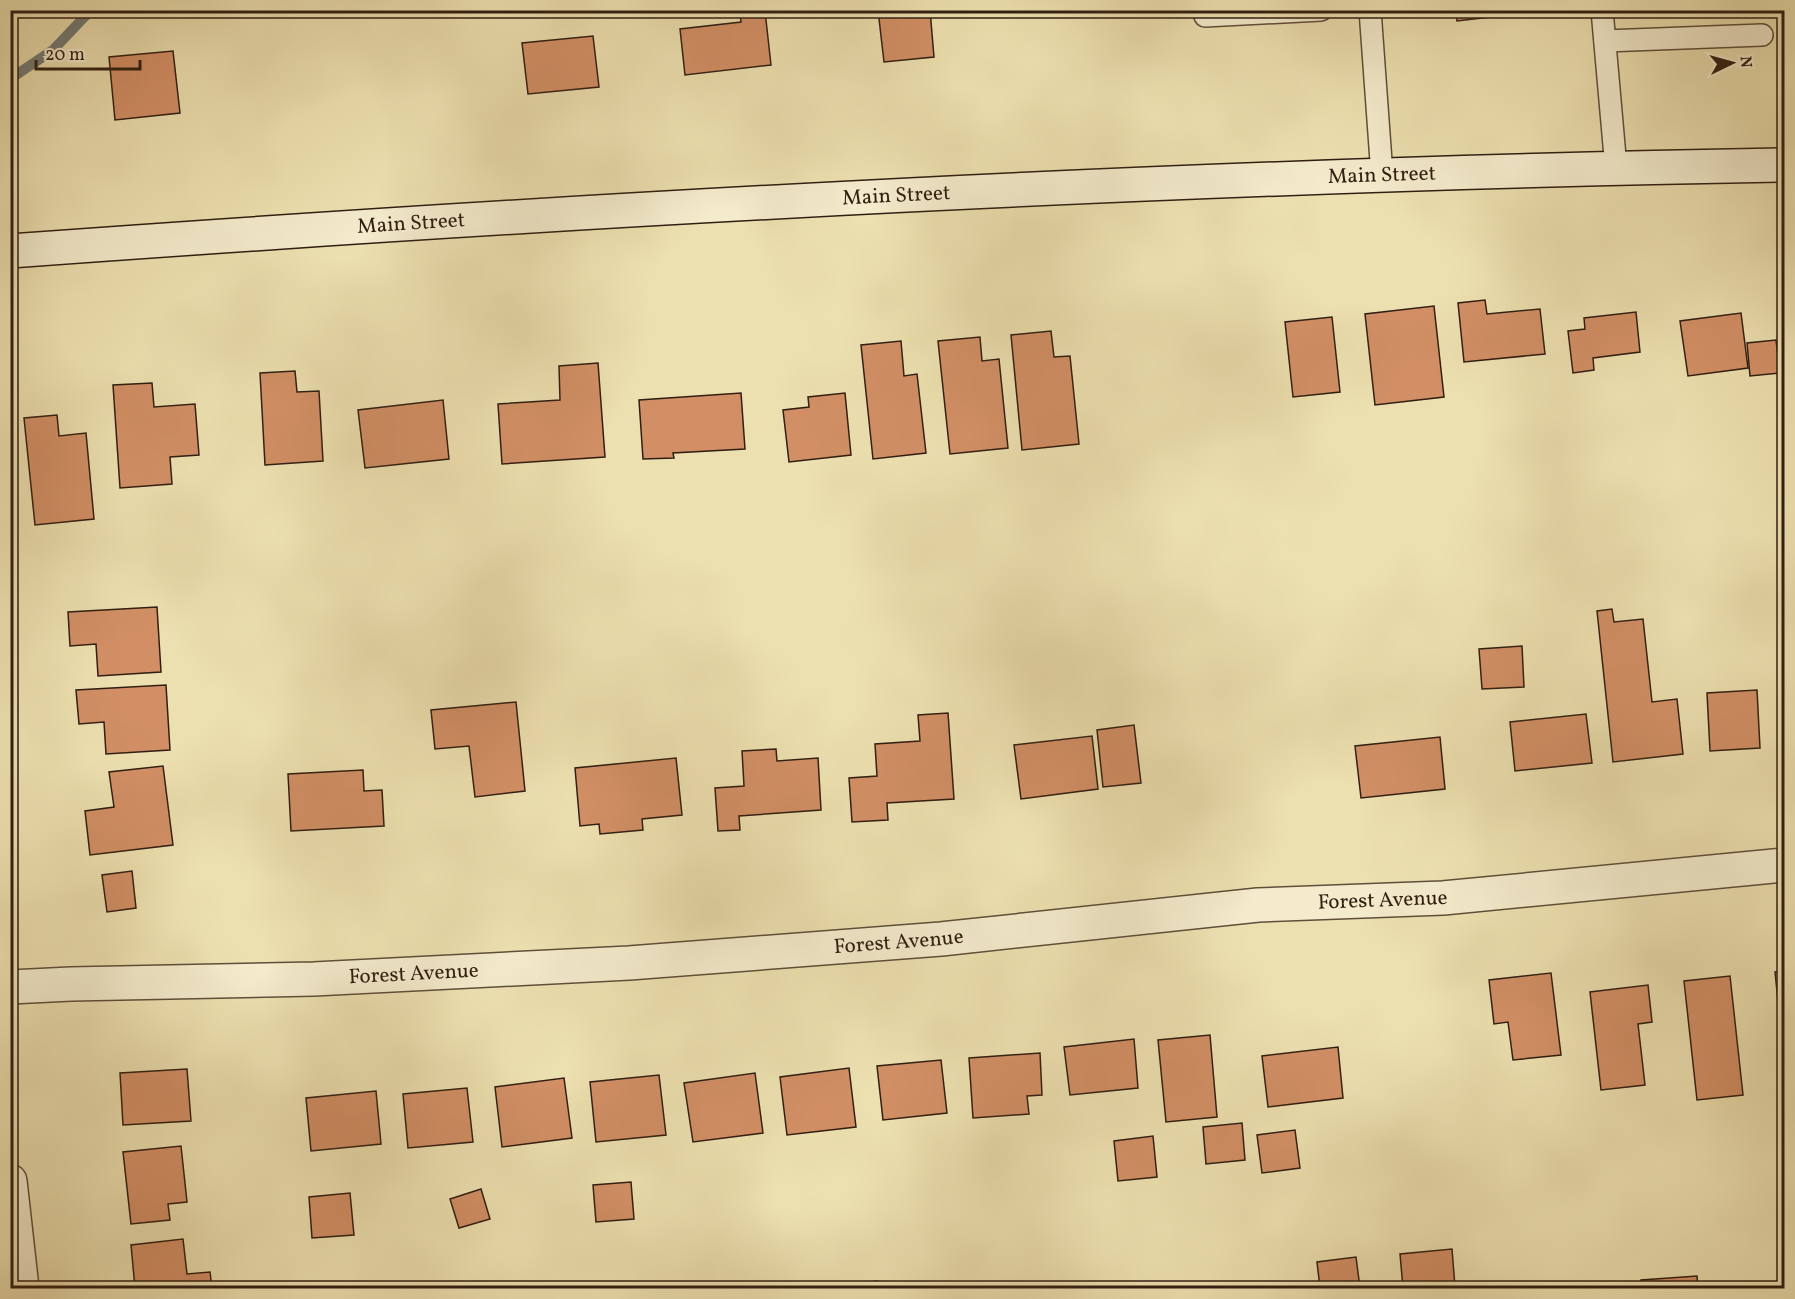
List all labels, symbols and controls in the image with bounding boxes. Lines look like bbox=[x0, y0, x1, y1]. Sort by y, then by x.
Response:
scale bar bbox=[36, 33, 140, 71]
north arrow bbox=[1702, 33, 1762, 93]
text: 20 m bbox=[45, 43, 85, 68]
text: N bbox=[1733, 55, 1756, 69]
street label: Main Street bbox=[1327, 159, 1436, 192]
street label: Main Street bbox=[841, 178, 951, 213]
street label: Main Street bbox=[356, 206, 466, 241]
street label: Forest Avenue bbox=[1317, 883, 1448, 917]
street label: Forest Avenue bbox=[833, 922, 965, 962]
street label: Forest Avenue bbox=[348, 956, 479, 992]

